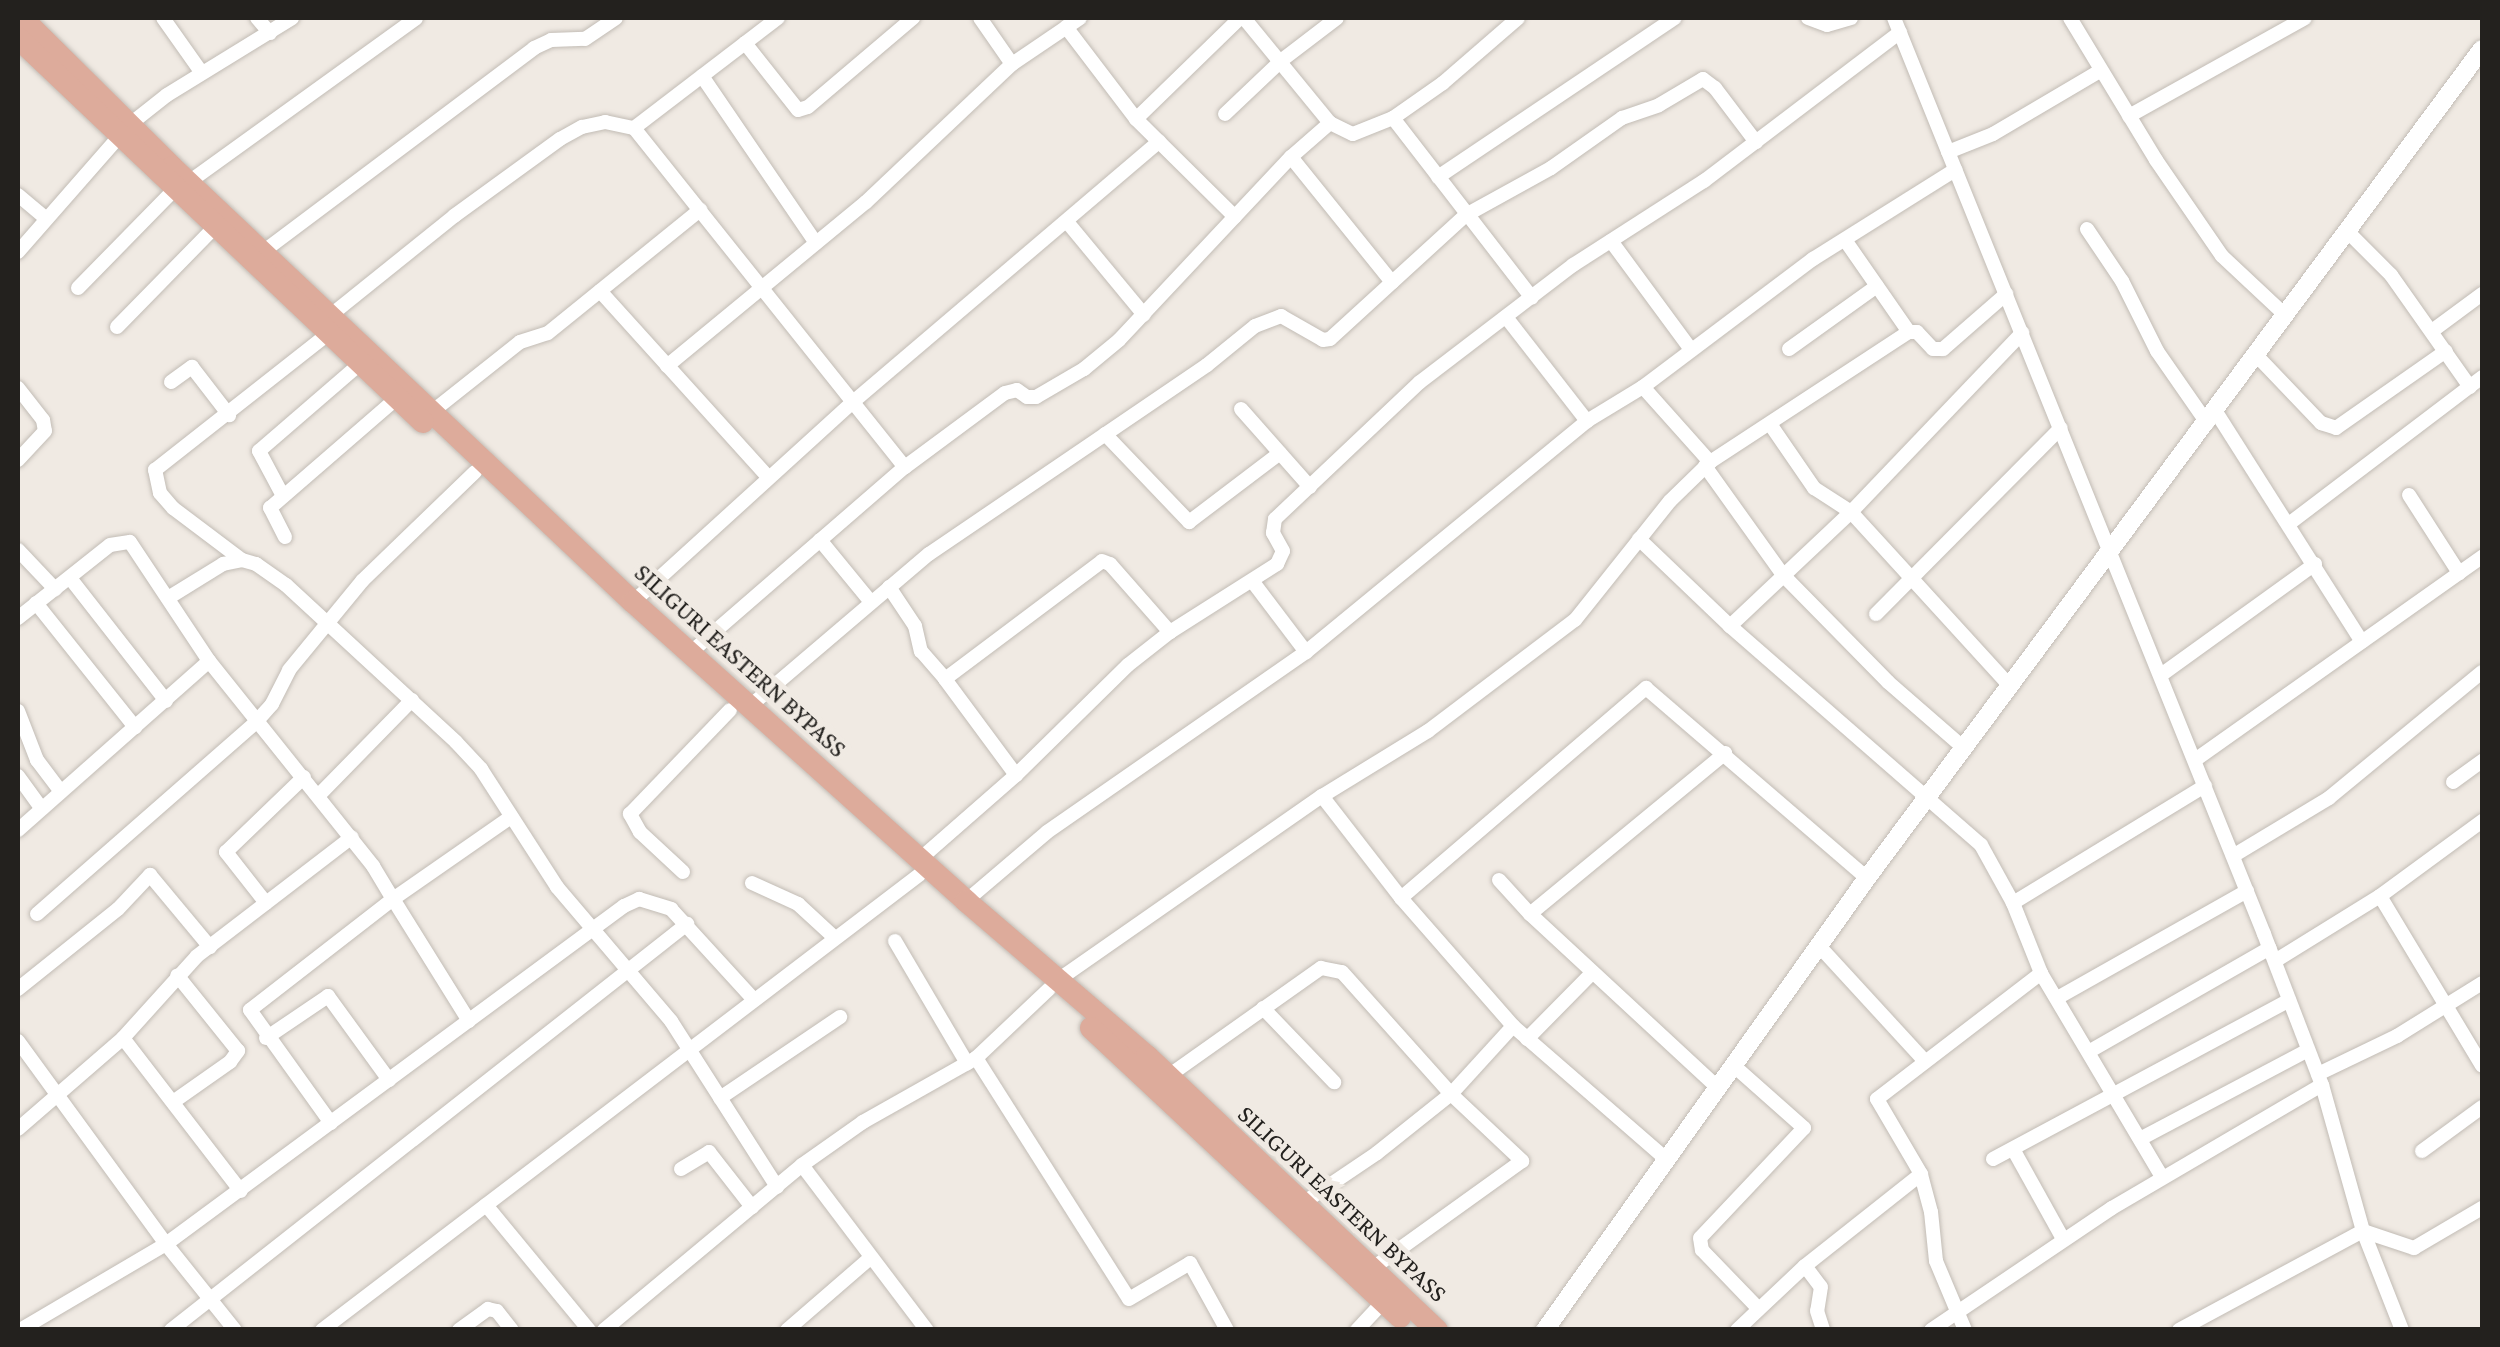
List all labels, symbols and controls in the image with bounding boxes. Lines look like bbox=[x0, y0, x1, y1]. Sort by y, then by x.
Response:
street label: SILIGURI EASTERN BYPASS bbox=[628, 558, 852, 764]
street label: SILIGURI EASTERN BYPASS bbox=[1231, 1099, 1453, 1309]

